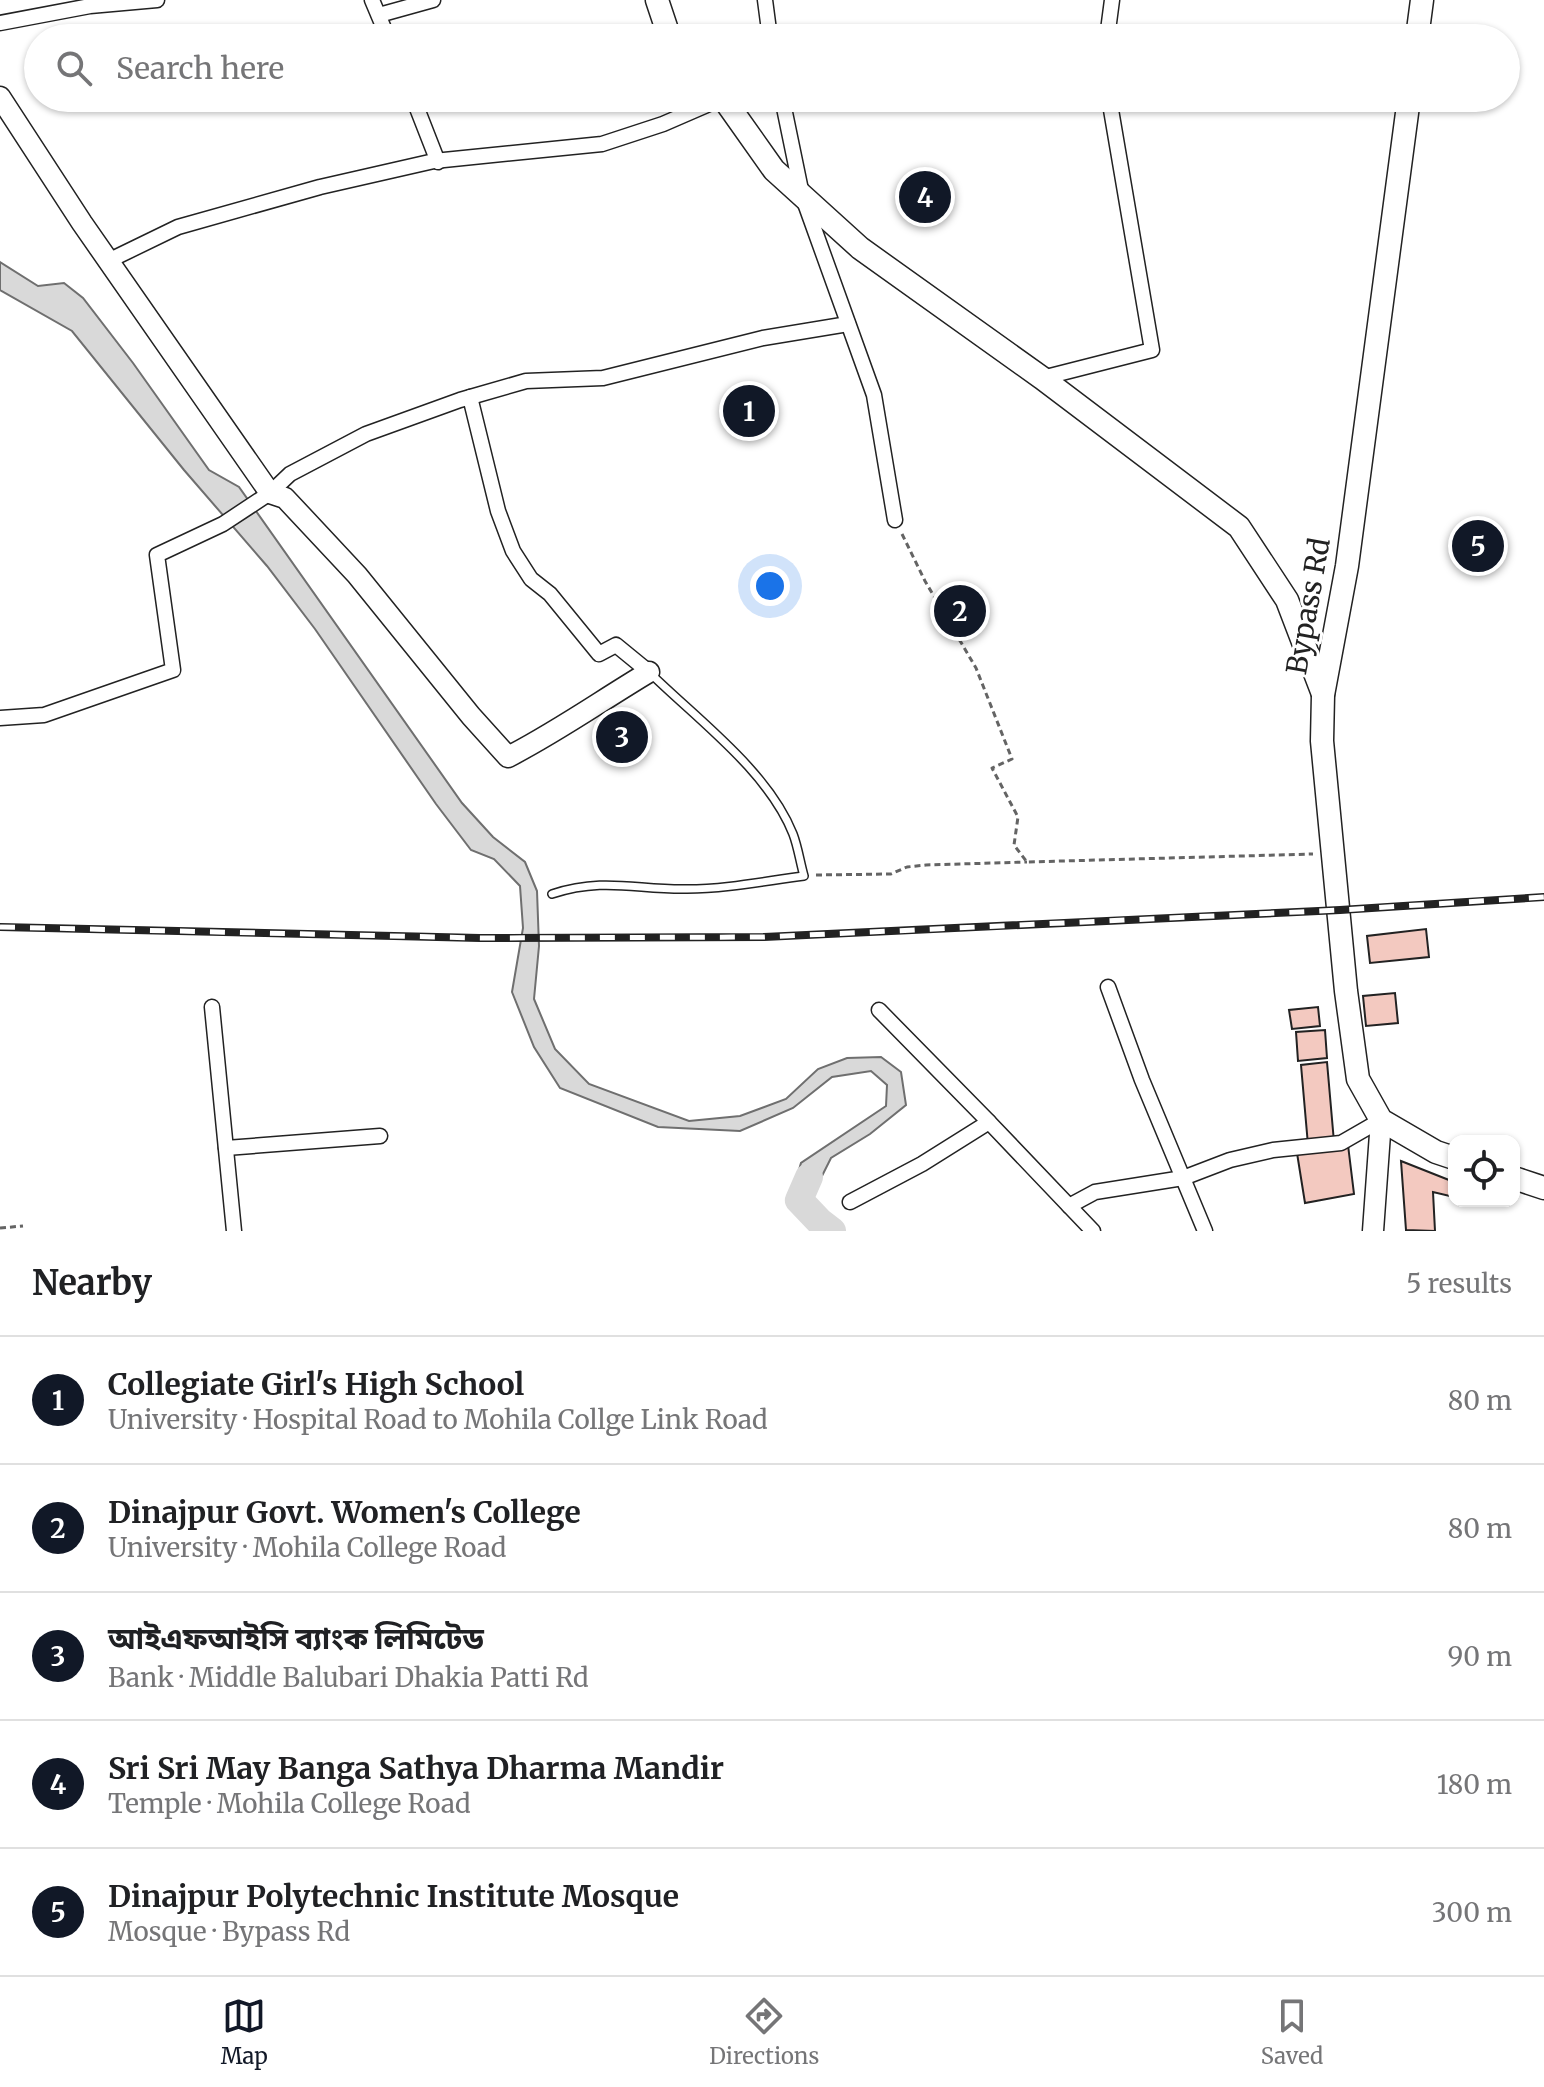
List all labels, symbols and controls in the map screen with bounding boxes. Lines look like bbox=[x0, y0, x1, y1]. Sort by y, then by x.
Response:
search box bbox=[24, 24, 1520, 112]
icon: search bbox=[52, 46, 96, 90]
text: Search here bbox=[116, 49, 284, 87]
pin: 4 bbox=[899, 167, 951, 227]
pin: 1 bbox=[723, 381, 775, 441]
pin: 5 bbox=[1452, 516, 1504, 576]
street label: Bypass Rd bbox=[1278, 535, 1338, 677]
your location bbox=[750, 566, 790, 606]
pin: 2 bbox=[934, 581, 986, 641]
pin: 3 bbox=[596, 707, 648, 767]
map controls bbox=[1448, 1135, 1520, 1207]
button: locate bbox=[1448, 1135, 1520, 1207]
text: Nearby bbox=[32, 1262, 152, 1304]
text: 5 results bbox=[1406, 1267, 1512, 1300]
text: Collegiate Girl's High School bbox=[108, 1365, 524, 1403]
text: 1 bbox=[52, 1384, 64, 1417]
text: 80 m bbox=[1448, 1384, 1512, 1417]
text: University · Hospital Road to Mohila Collge Link Road bbox=[108, 1403, 768, 1436]
text: Dinajpur Govt. Women's College bbox=[108, 1493, 581, 1531]
text: 2 bbox=[50, 1512, 66, 1545]
text: 80 m bbox=[1448, 1512, 1512, 1545]
text: University · Mohila College Road bbox=[108, 1531, 507, 1564]
text: আইএফআইসি ব্যাংক লিমিটেড bbox=[108, 1619, 484, 1657]
text: 3 bbox=[51, 1640, 65, 1673]
text: 90 m bbox=[1448, 1640, 1512, 1673]
text: Bank · Middle Balubari Dhakia Patti Rd bbox=[108, 1661, 589, 1694]
text: Sri Sri May Banga Sathya Dharma Mandir bbox=[108, 1749, 724, 1787]
text: 4 bbox=[50, 1768, 66, 1801]
text: 180 m bbox=[1437, 1768, 1512, 1801]
text: Temple · Mohila College Road bbox=[108, 1787, 471, 1820]
text: Dinajpur Polytechnic Institute Mosque bbox=[108, 1877, 679, 1915]
text: 5 bbox=[50, 1896, 66, 1929]
text: 300 m bbox=[1432, 1896, 1512, 1929]
text: Mosque · Bypass Rd bbox=[108, 1915, 350, 1948]
tab: Map bbox=[221, 1994, 268, 2070]
tab: Directions bbox=[709, 1994, 819, 2070]
tab: Saved bbox=[1261, 1994, 1323, 2070]

